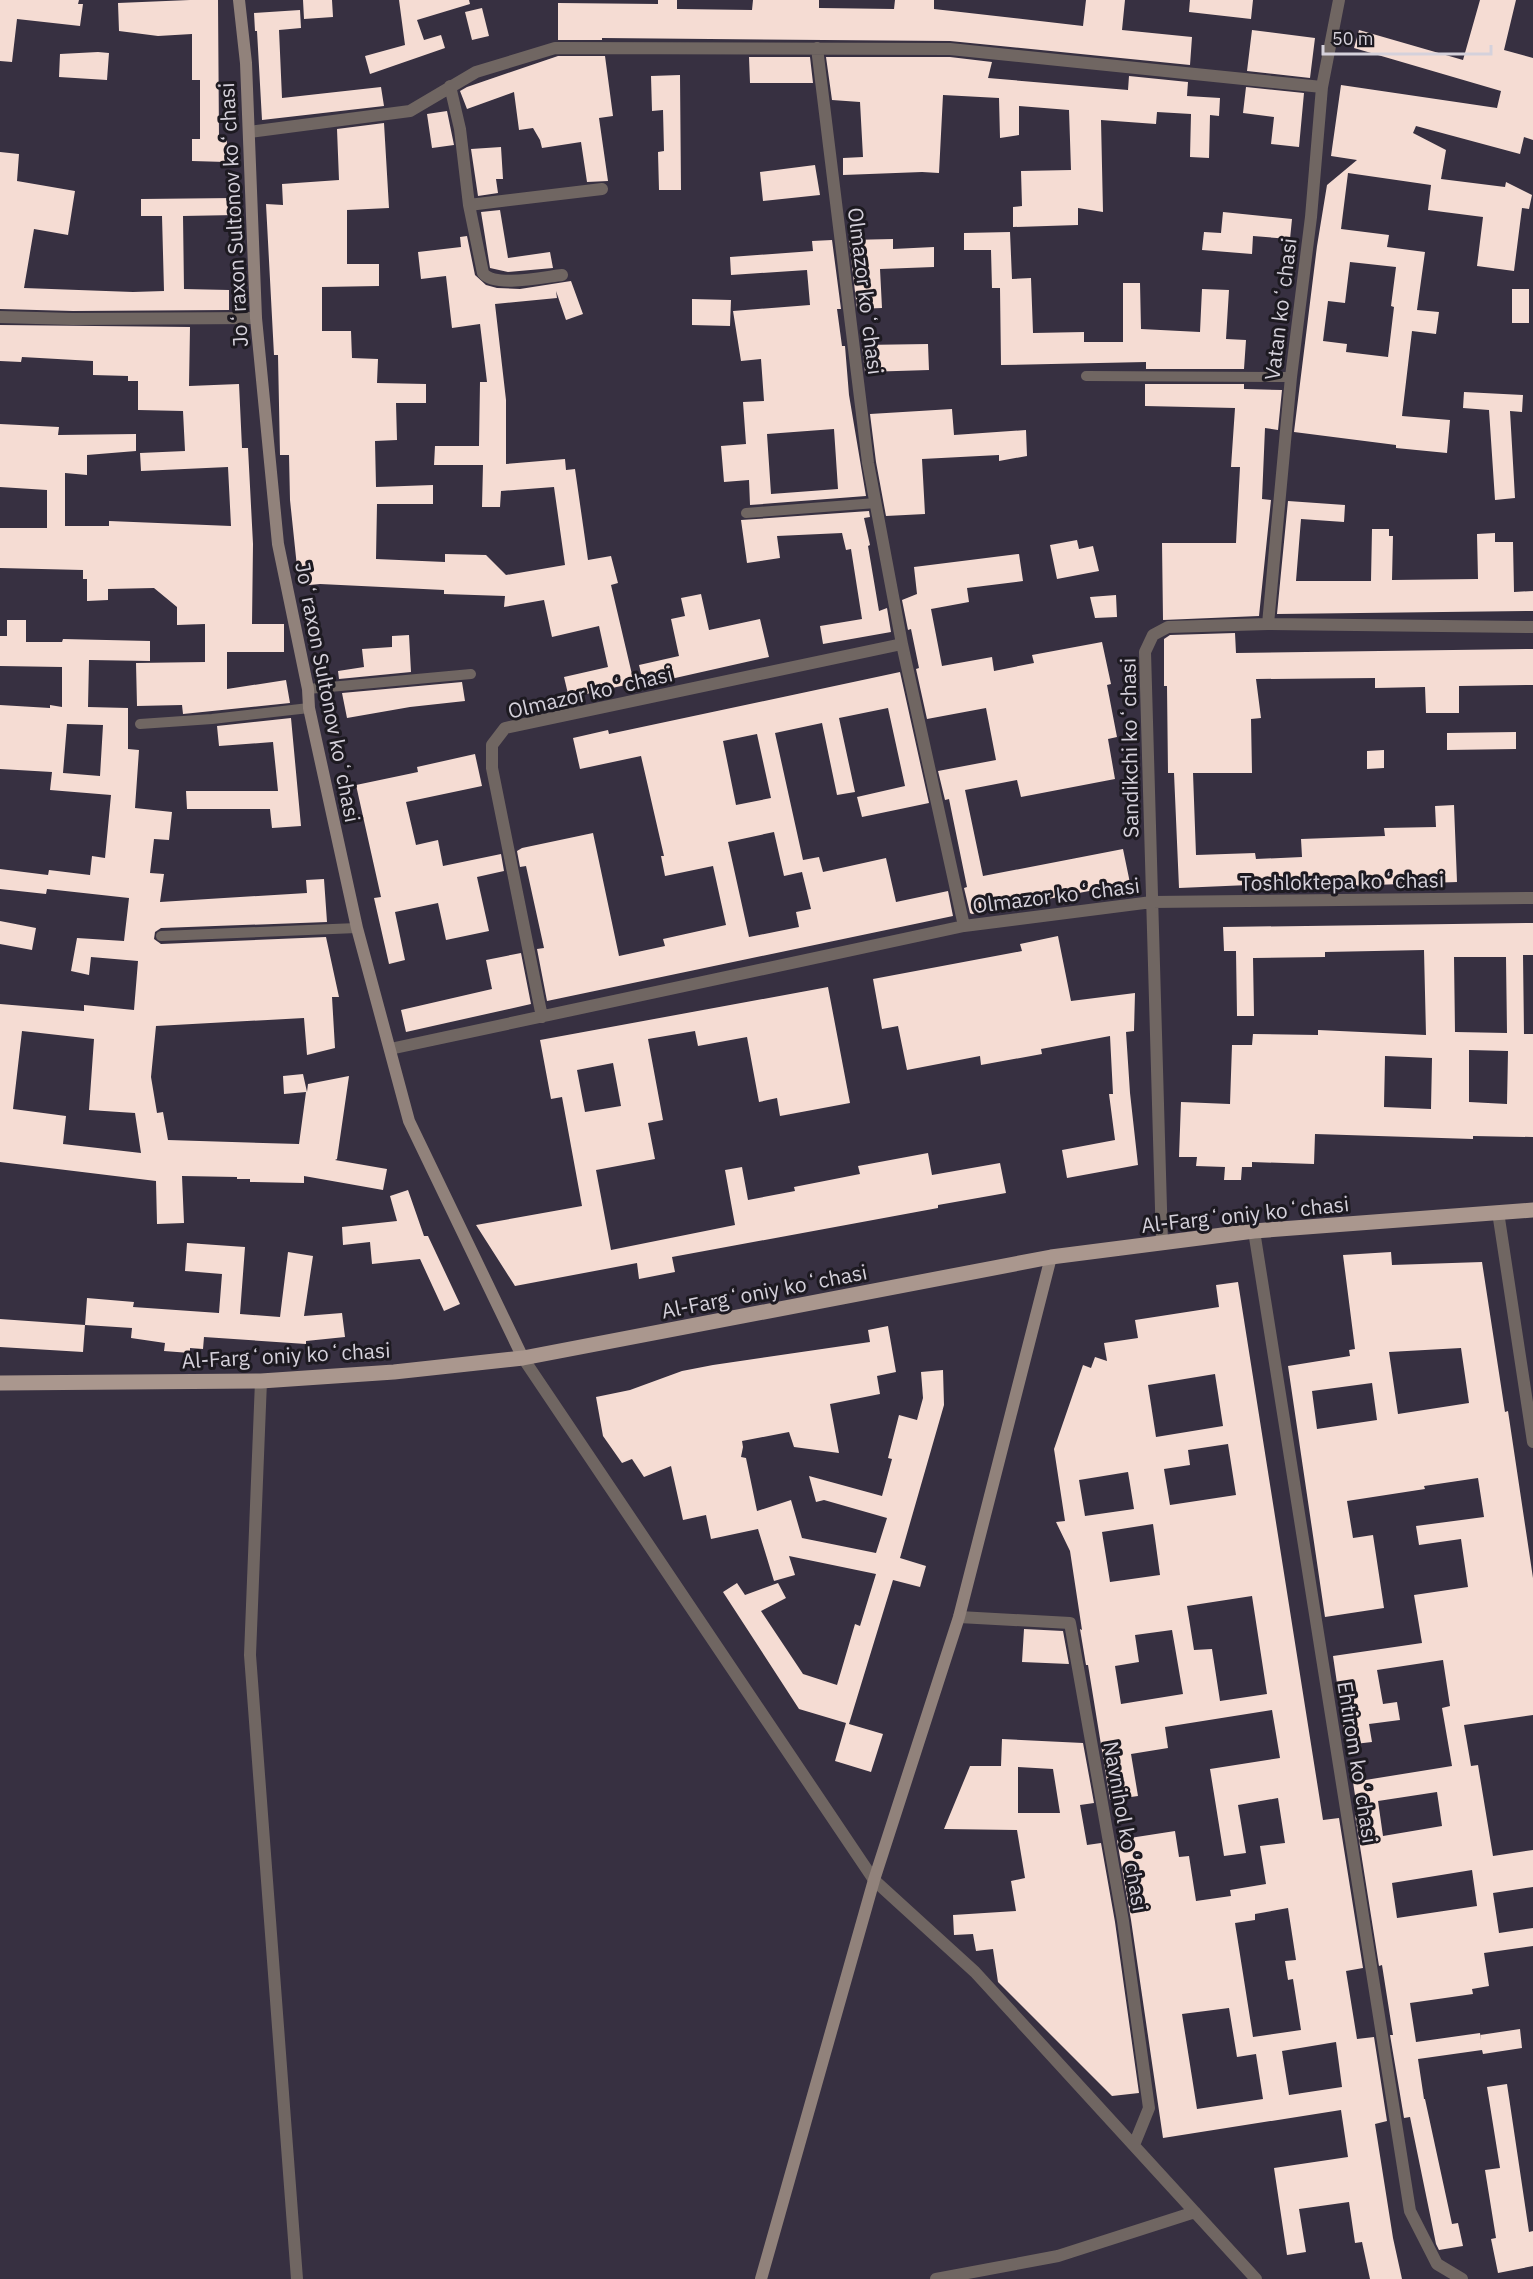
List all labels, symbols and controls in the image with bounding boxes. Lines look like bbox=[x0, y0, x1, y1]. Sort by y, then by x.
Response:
scale bar bbox=[1323, 18, 1491, 56]
text: 50 m bbox=[1332, 27, 1374, 50]
street label: Joʻraxon Sultonov koʻchasi bbox=[212, 82, 254, 348]
street label: Olmazor koʻchasi bbox=[842, 206, 890, 376]
street label: Vatan koʻchasi bbox=[1257, 236, 1303, 382]
street label: Joʻraxon Sultonov koʻchasi bbox=[289, 559, 367, 825]
street label: Sandikchi koʻchasi bbox=[1113, 658, 1145, 838]
street label: Olmazor koʻchasi bbox=[505, 659, 675, 725]
street label: Toshloktepa koʻchasi bbox=[1240, 865, 1444, 897]
street label: Olmazor koʻchasi bbox=[971, 871, 1141, 919]
street label: Al-Fargʻoniy koʻchasi bbox=[1140, 1189, 1350, 1239]
street label: Al-Fargʻoniy koʻchasi bbox=[659, 1257, 869, 1325]
street label: Al-Fargʻoniy koʻchasi bbox=[181, 1336, 391, 1374]
street label: Ehtirom koʻchasi bbox=[1331, 1679, 1385, 1845]
street label: Navnihol koʻchasi bbox=[1097, 1739, 1155, 1913]

